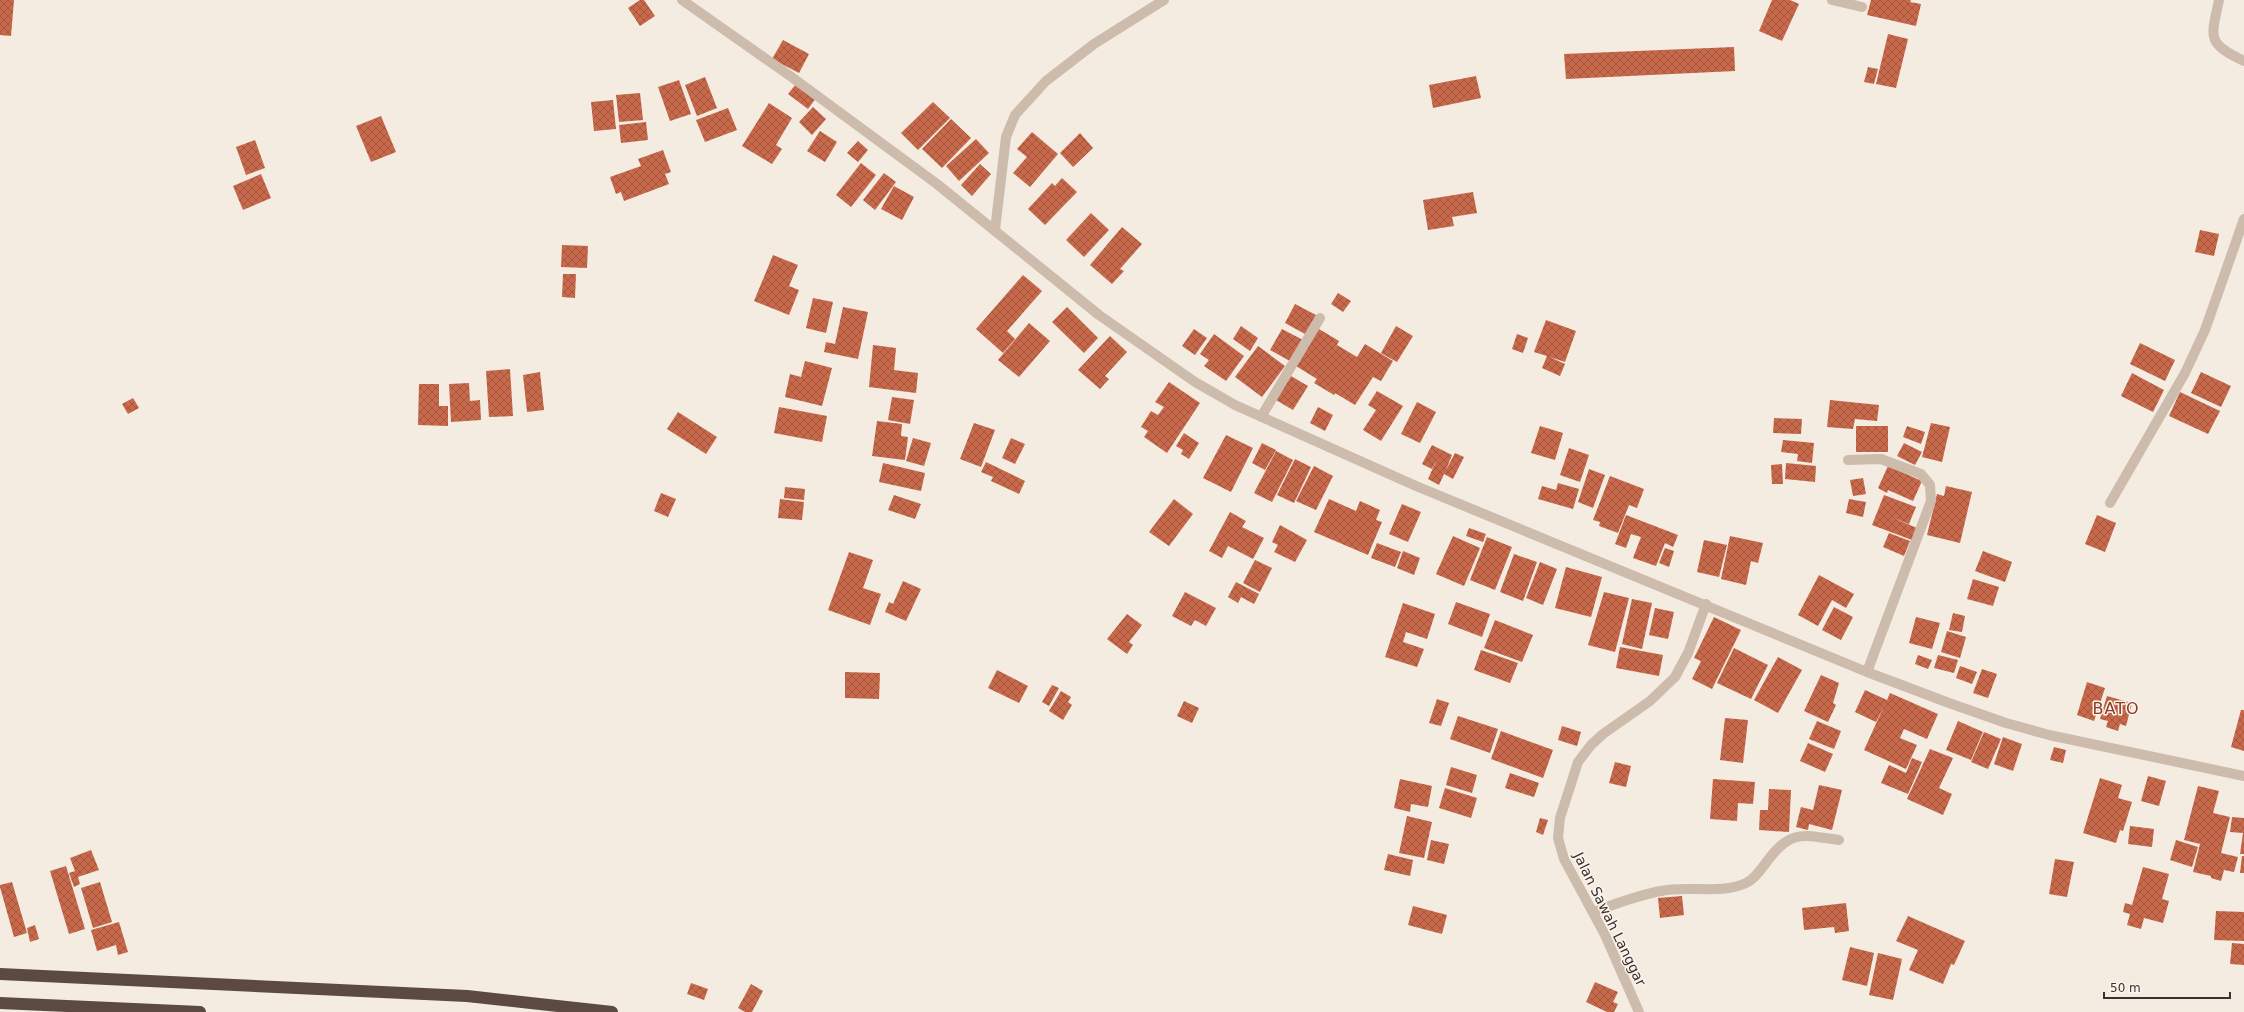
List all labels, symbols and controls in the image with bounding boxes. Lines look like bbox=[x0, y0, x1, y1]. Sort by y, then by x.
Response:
district label: BATO bbox=[2092, 699, 2140, 718]
street label: Jalan Sawah Langgar bbox=[1570, 849, 1649, 989]
scale bar bbox=[2104, 974, 2230, 1000]
text: 50 m bbox=[2110, 981, 2141, 995]

